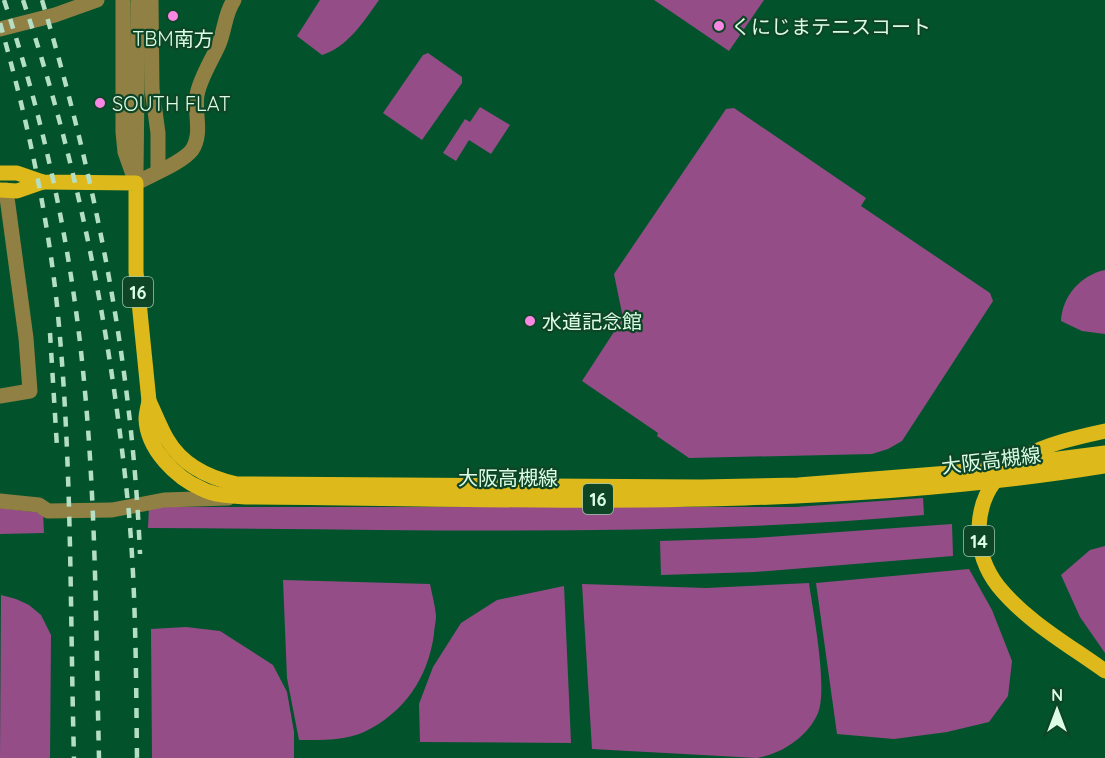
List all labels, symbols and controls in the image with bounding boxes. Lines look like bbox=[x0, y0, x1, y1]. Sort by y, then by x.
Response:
marker: TBM南方 bbox=[166, 9, 180, 23]
place label: くにじまテニスコート bbox=[731, 14, 931, 39]
marker: くにじまテニスコート bbox=[712, 19, 726, 33]
place label: TBM南方 bbox=[132, 26, 214, 51]
place label: SOUTH FLAT bbox=[112, 91, 231, 116]
marker: SOUTH FLAT bbox=[93, 96, 107, 110]
road number: 16 bbox=[123, 277, 153, 307]
place label: 水道記念館 bbox=[542, 309, 642, 334]
marker: 水道記念館 bbox=[523, 314, 537, 328]
street label: 大阪高槻線 bbox=[940, 441, 1042, 479]
street label: 大阪高槻線 bbox=[458, 465, 558, 490]
road number: 16 bbox=[583, 484, 613, 514]
road number: 14 bbox=[964, 526, 994, 556]
north arrow bbox=[1027, 680, 1087, 740]
text: N bbox=[1051, 685, 1063, 705]

